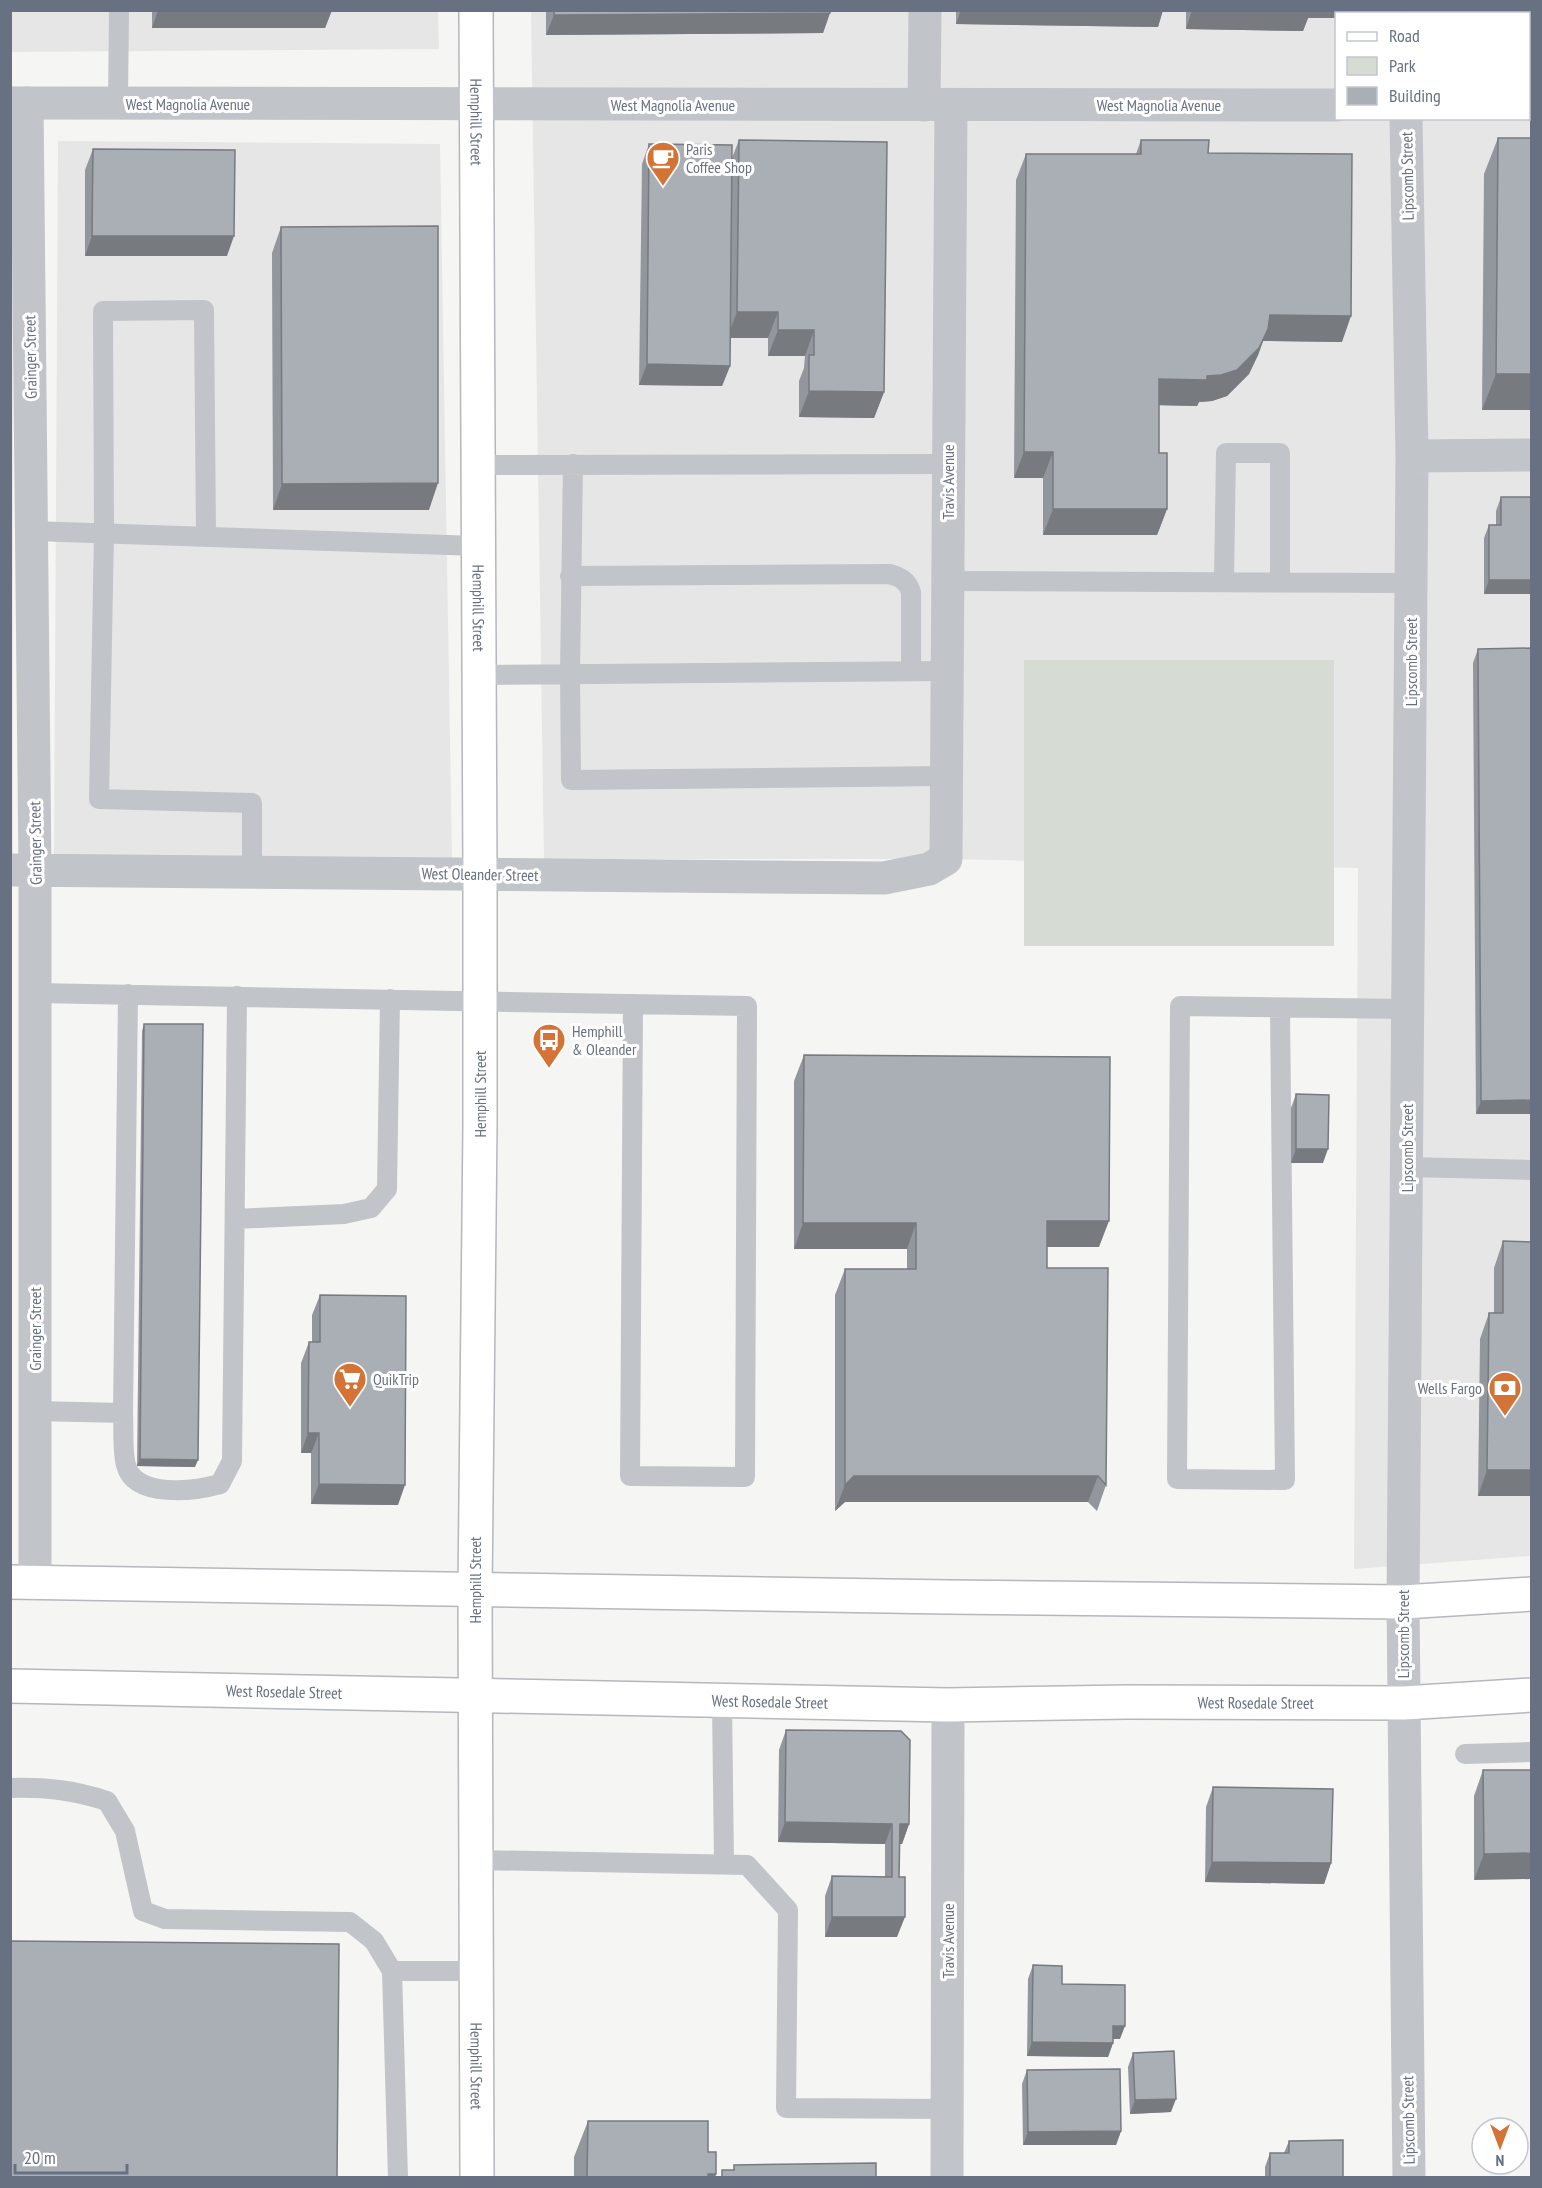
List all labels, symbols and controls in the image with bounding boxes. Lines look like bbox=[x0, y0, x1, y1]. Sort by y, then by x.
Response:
legend bbox=[1335, 12, 1530, 120]
text: Road bbox=[1389, 24, 1420, 47]
text: Park bbox=[1389, 54, 1416, 77]
street label: Hemphill Street bbox=[466, 78, 487, 166]
text: Building bbox=[1389, 84, 1441, 107]
street label: West Magnolia Avenue bbox=[126, 94, 250, 114]
street label: West Magnolia Avenue bbox=[611, 95, 735, 115]
street label: West Magnolia Avenue bbox=[1097, 95, 1221, 115]
street label: Lipscomb Street bbox=[1396, 131, 1418, 221]
place label: Paris Coffee Shop bbox=[686, 139, 752, 177]
cafe icon: Paris Coffee Shop bbox=[645, 140, 681, 187]
street label: Grainger Street bbox=[19, 314, 41, 399]
street label: Travis Avenue bbox=[938, 444, 958, 520]
street label: Hemphill Street bbox=[469, 564, 489, 652]
street label: Lipscomb Street bbox=[1401, 617, 1421, 706]
street label: Grainger Street bbox=[24, 800, 46, 885]
street label: West Oleander Street bbox=[421, 863, 539, 885]
place label: Hemphill & Oleander bbox=[572, 1021, 637, 1059]
bus stop icon: Hemphill & Oleander bbox=[531, 1022, 567, 1069]
street label: Hemphill Street bbox=[470, 1050, 490, 1138]
street label: Lipscomb Street bbox=[1397, 1103, 1417, 1192]
street label: Grainger Street bbox=[25, 1287, 45, 1371]
supermarket icon: QuikTrip bbox=[332, 1361, 368, 1408]
place label: QuikTrip bbox=[373, 1369, 419, 1389]
bank icon: Wells Fargo bbox=[1487, 1370, 1523, 1417]
place label: Wells Fargo bbox=[1418, 1378, 1482, 1398]
street label: Hemphill Street bbox=[465, 1536, 485, 1624]
street label: Lipscomb Street bbox=[1393, 1589, 1413, 1678]
street label: West Rosedale Street bbox=[226, 1680, 343, 1703]
street label: West Rosedale Street bbox=[712, 1690, 829, 1713]
street label: West Rosedale Street bbox=[1198, 1692, 1315, 1713]
street label: Travis Avenue bbox=[938, 1903, 958, 1979]
street label: Hemphill Street bbox=[466, 2022, 487, 2110]
street label: Lipscomb Street bbox=[1397, 2075, 1419, 2165]
north arrow bbox=[1470, 2116, 1530, 2176]
scale bar bbox=[15, 2137, 128, 2175]
text: 20 m bbox=[24, 2146, 56, 2169]
text: N bbox=[1496, 2151, 1504, 2171]

